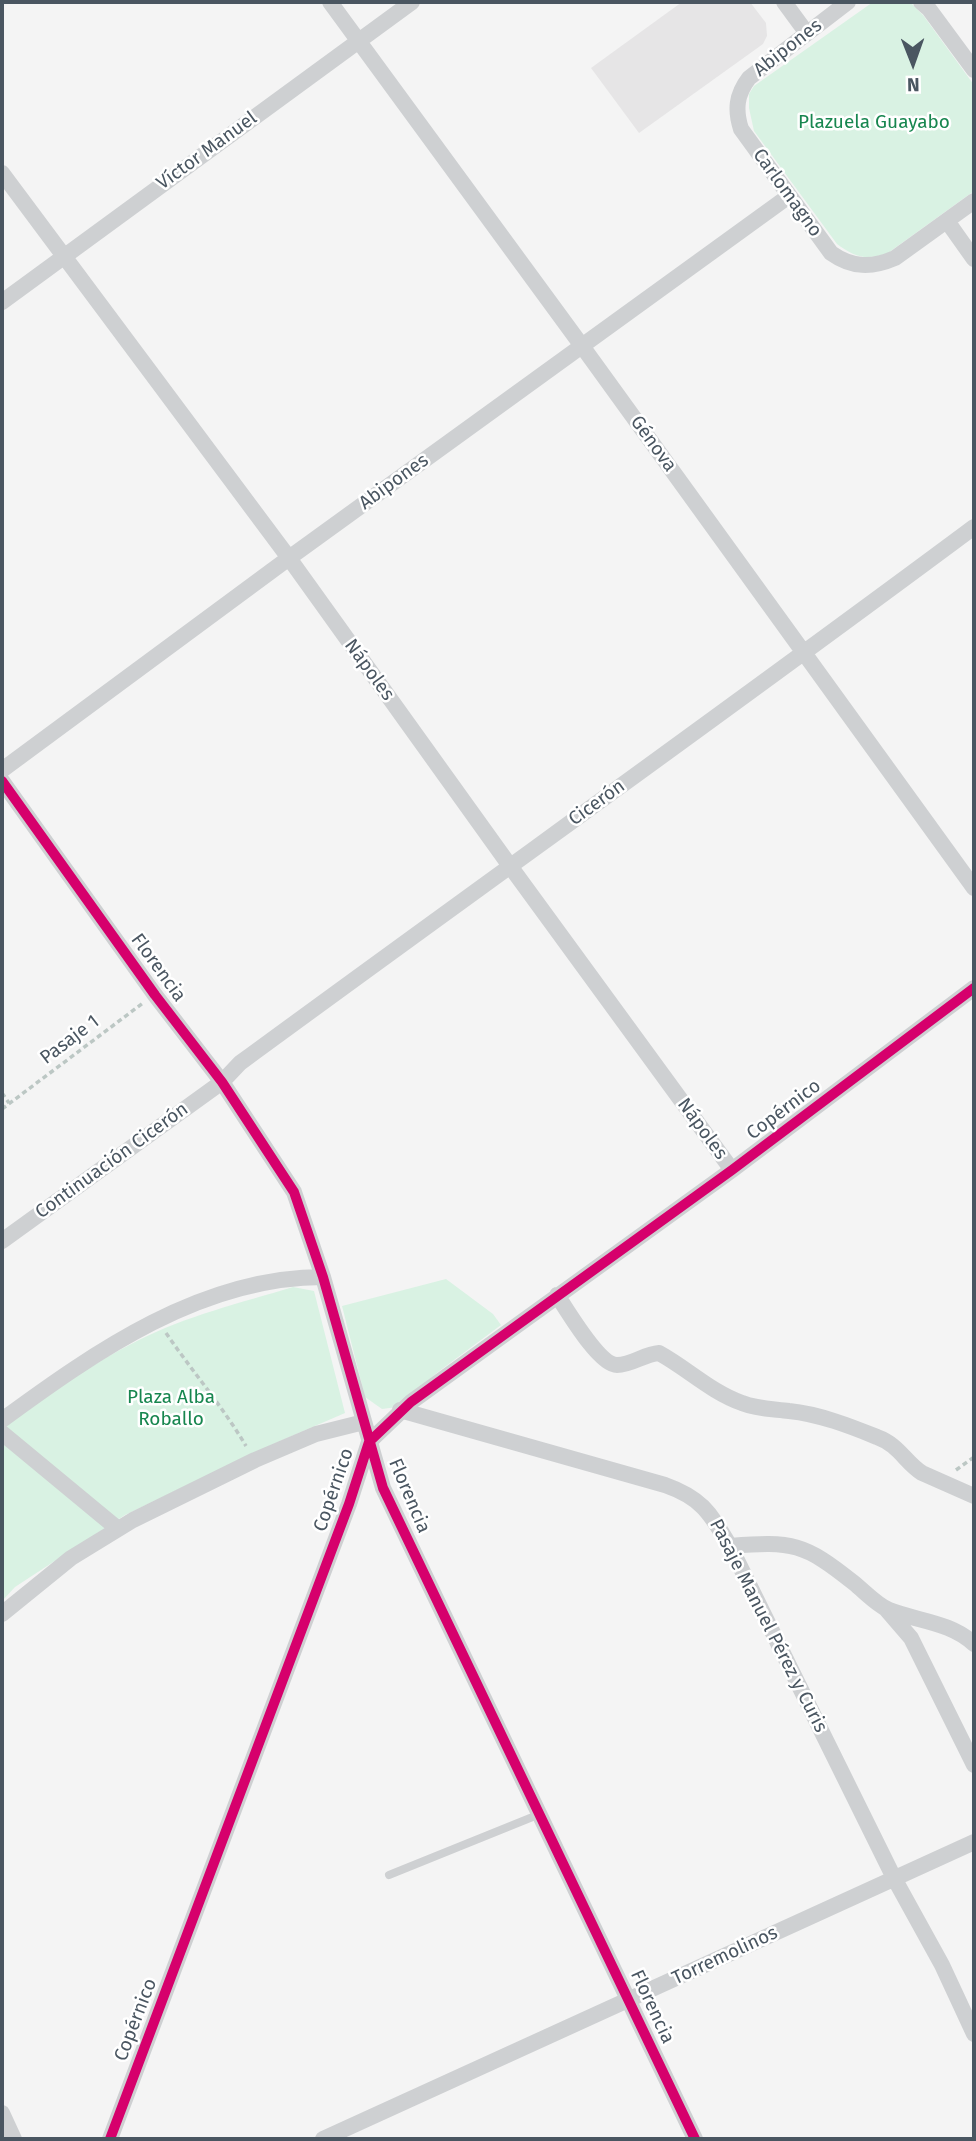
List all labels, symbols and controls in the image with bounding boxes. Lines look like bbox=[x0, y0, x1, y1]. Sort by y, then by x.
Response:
street label: Abipones bbox=[749, 14, 827, 82]
north arrow bbox=[878, 28, 948, 98]
text: N bbox=[907, 73, 920, 96]
street label: Víctor Manuel bbox=[152, 107, 262, 195]
park label: Plazuela Guayabo bbox=[798, 112, 950, 134]
street label: Carlomagno bbox=[747, 145, 827, 241]
street label: Génova bbox=[625, 411, 681, 477]
street label: Abipones bbox=[355, 449, 433, 515]
street label: Nápoles bbox=[339, 635, 399, 705]
street label: Cicerón bbox=[564, 775, 630, 831]
street label: Florencia bbox=[126, 929, 190, 1007]
street label: Pasaje 1 bbox=[36, 1010, 104, 1070]
street label: Copérnico bbox=[743, 1075, 825, 1145]
street label: Nápoles bbox=[672, 1094, 732, 1164]
street label: Continuación Cicerón bbox=[31, 1098, 193, 1224]
park label: Plaza Alba Roballo bbox=[127, 1387, 215, 1431]
street label: Copérnico bbox=[309, 1445, 359, 1535]
street label: Florencia bbox=[383, 1455, 435, 1537]
street label: Pasaje Manuel Pérez y Curis bbox=[704, 1516, 832, 1736]
street label: Torremolinos bbox=[669, 1922, 781, 1990]
street label: Florencia bbox=[625, 1967, 679, 2047]
street label: Copérnico bbox=[110, 1975, 162, 2065]

